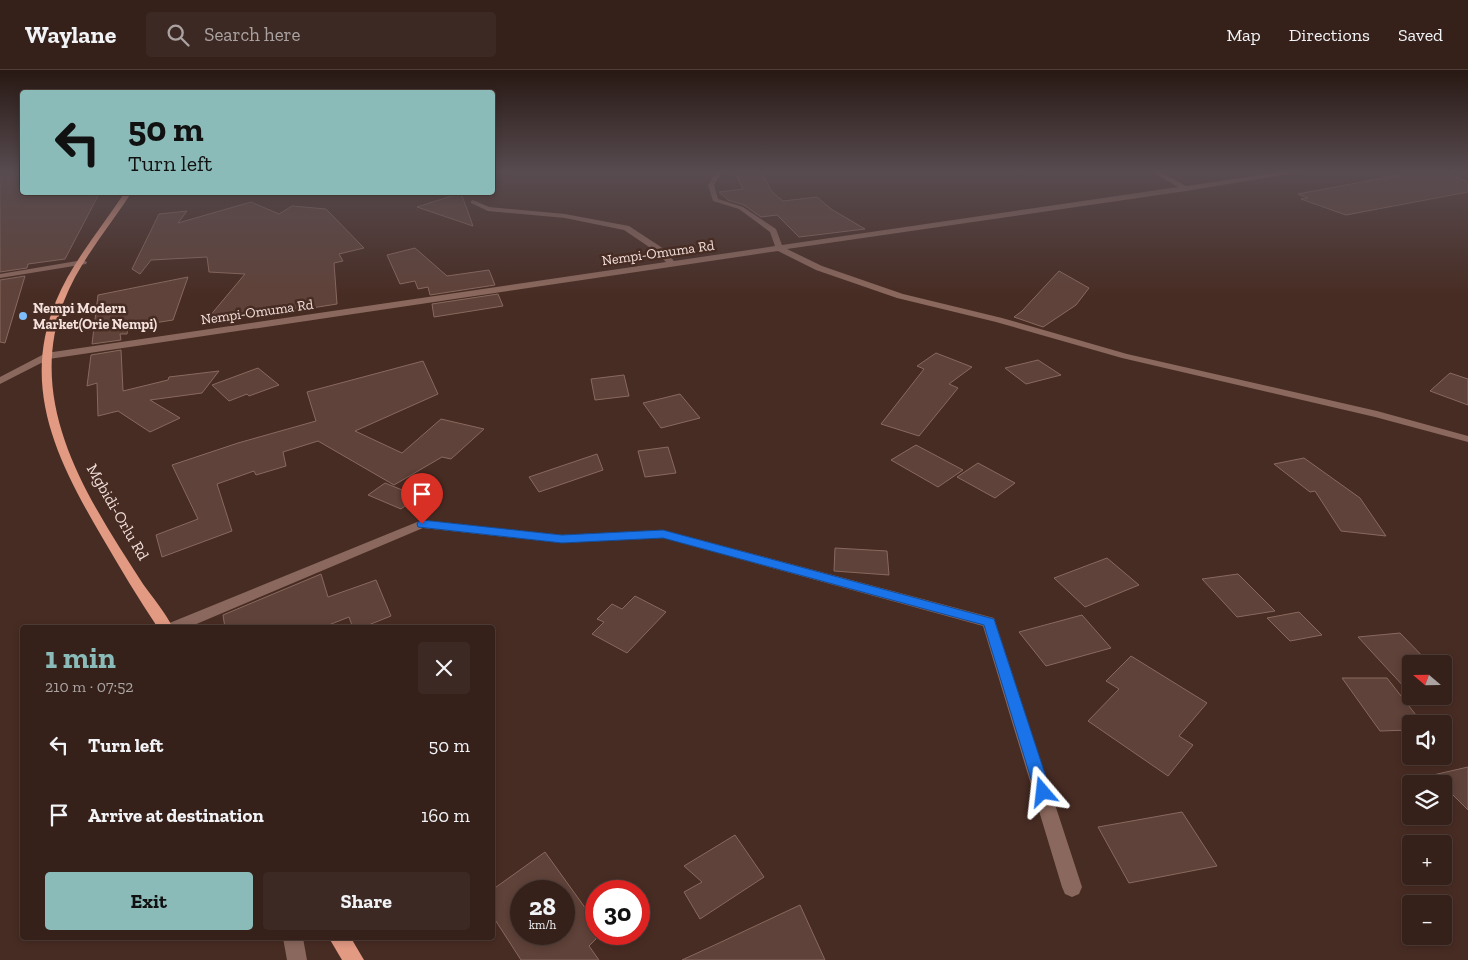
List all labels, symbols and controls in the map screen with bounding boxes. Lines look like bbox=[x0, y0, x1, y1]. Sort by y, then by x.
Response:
search box bbox=[146, 12, 496, 57]
text: Waylane bbox=[25, 20, 116, 49]
icon: search bbox=[164, 21, 192, 49]
text: Search here bbox=[204, 23, 301, 46]
text: Map bbox=[1226, 24, 1261, 46]
text: Directions bbox=[1289, 24, 1370, 46]
text: Saved bbox=[1398, 24, 1443, 46]
text: 50 m bbox=[128, 108, 204, 150]
icon: left bbox=[45, 110, 110, 175]
text: Turn left bbox=[128, 150, 212, 177]
street label: Nempi-Omuma Rd bbox=[601, 237, 716, 269]
street label: Nempi-Omuma Rd bbox=[200, 296, 315, 328]
place label: Nempi Modern Market(Orie Nempi) bbox=[33, 300, 157, 333]
marker: Nempi Modern Market(Orie Nempi) bbox=[17, 310, 29, 322]
street label: Mgbidi-Orlu Rd bbox=[83, 461, 153, 564]
pin bbox=[401, 473, 443, 524]
icon: arrive bbox=[408, 480, 436, 508]
text: 1 min bbox=[45, 640, 116, 676]
button: close bbox=[418, 642, 470, 694]
north arrow bbox=[1402, 655, 1452, 705]
map controls bbox=[1402, 655, 1452, 945]
text: 210 m · 07:52 bbox=[45, 677, 134, 696]
button: sound bbox=[1402, 715, 1452, 765]
icon: left bbox=[45, 731, 73, 759]
text: Turn left bbox=[88, 734, 163, 757]
text: 50 m bbox=[429, 734, 470, 757]
position arrow bbox=[1016, 765, 1068, 817]
button: layers bbox=[1402, 775, 1452, 825]
icon: arrive bbox=[45, 801, 73, 829]
text: Arrive at destination bbox=[88, 804, 264, 827]
text: 160 m bbox=[421, 804, 470, 827]
button: + bbox=[1402, 835, 1452, 885]
button: Exit bbox=[45, 872, 253, 930]
button: Share bbox=[263, 872, 470, 930]
speed limit sign: 30 bbox=[585, 880, 650, 945]
text: 28 bbox=[529, 891, 556, 921]
button: − bbox=[1402, 895, 1452, 945]
text: km/h bbox=[529, 918, 556, 932]

